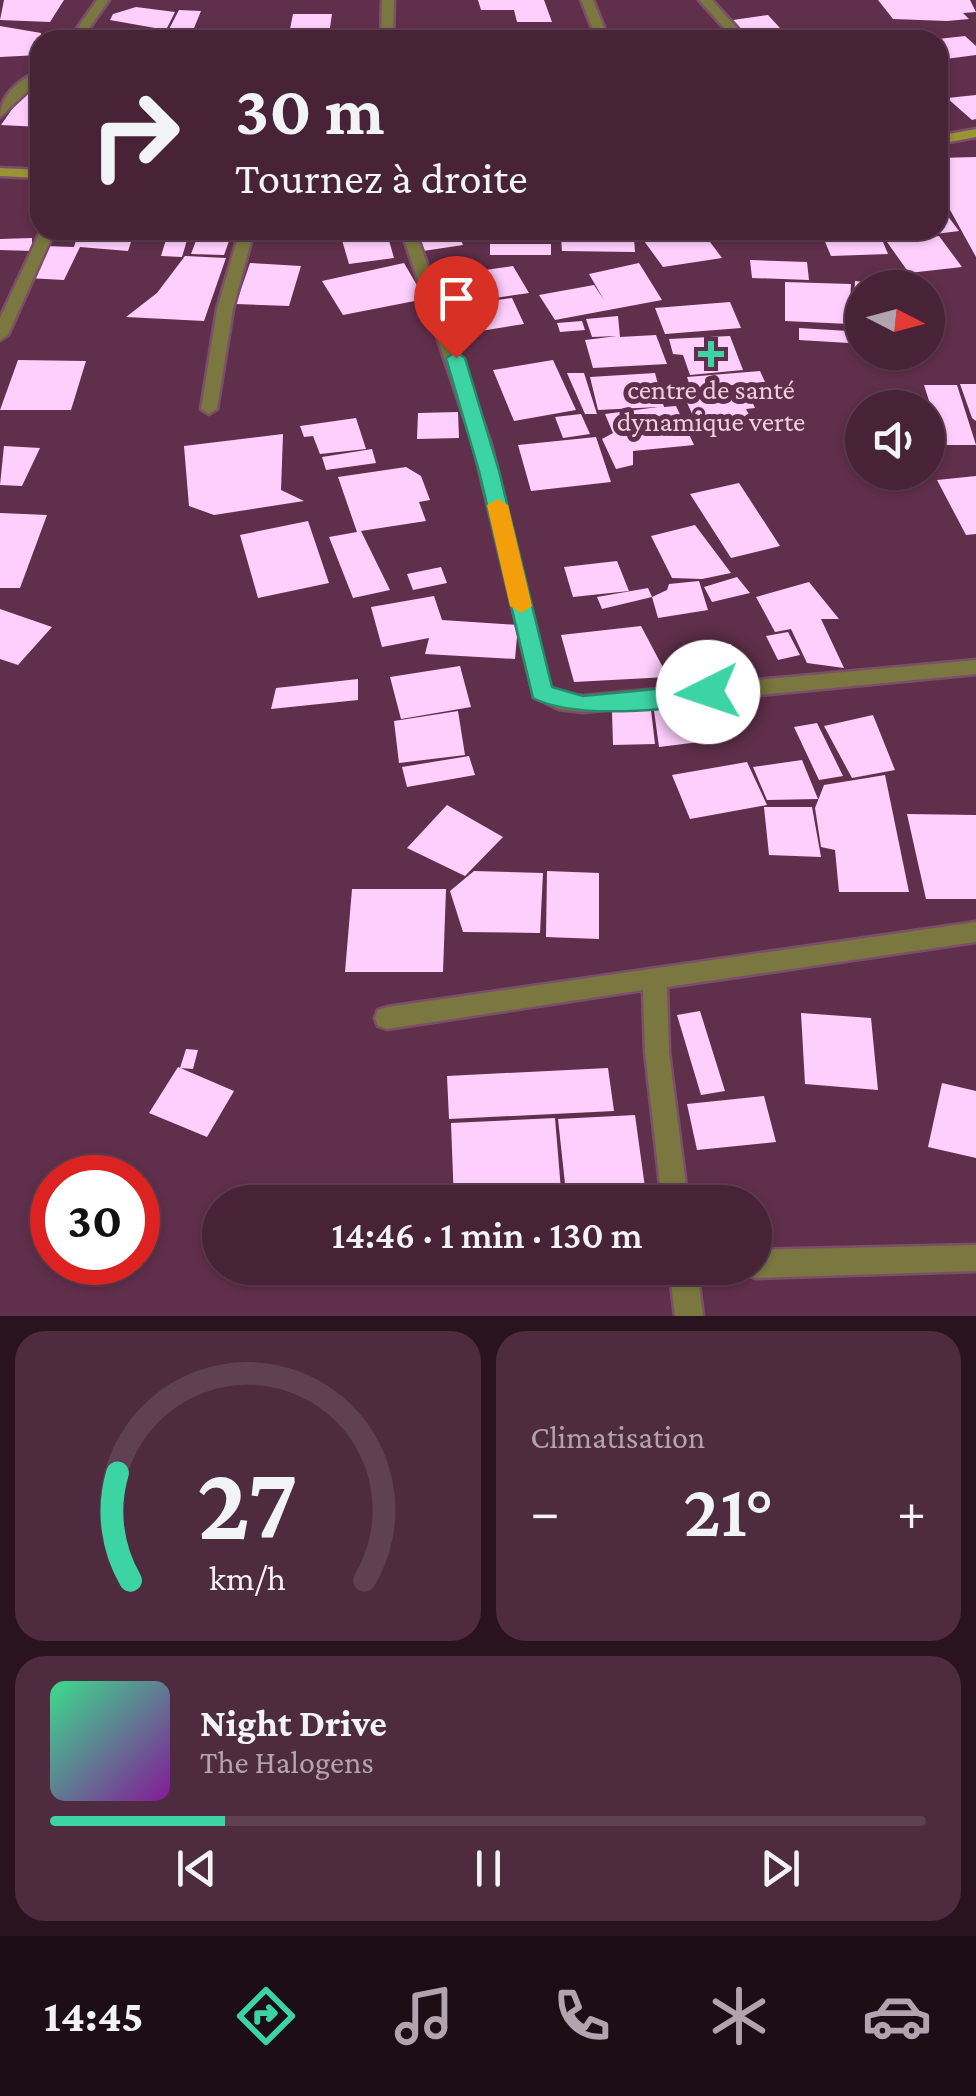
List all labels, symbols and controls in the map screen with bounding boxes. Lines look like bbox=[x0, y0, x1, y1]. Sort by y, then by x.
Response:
icon: right bbox=[70, 70, 200, 200]
text: 30 m bbox=[235, 71, 384, 149]
text: Tournez à droite bbox=[235, 153, 528, 203]
pin bbox=[414, 256, 499, 359]
north arrow bbox=[845, 270, 945, 370]
map controls bbox=[845, 270, 945, 490]
icon: arrive bbox=[429, 271, 484, 326]
marker: centre de santé dynamique verte bbox=[698, 341, 724, 367]
place label: centre de santé dynamique verte bbox=[617, 374, 805, 437]
button: sound bbox=[845, 390, 945, 490]
position arrow bbox=[656, 640, 760, 744]
speed limit sign: 30 bbox=[30, 1155, 160, 1285]
text: 14:46 · 1 min · 130 m bbox=[331, 1214, 643, 1256]
text: Climatisation bbox=[531, 1419, 705, 1455]
text: 27 bbox=[197, 1445, 298, 1560]
text: 21° bbox=[683, 1469, 773, 1552]
text: − bbox=[531, 1481, 560, 1542]
text: + bbox=[897, 1481, 926, 1542]
text: km/h bbox=[209, 1558, 286, 1598]
text: Night Drive bbox=[200, 1702, 387, 1744]
text: The Halogens bbox=[200, 1744, 374, 1780]
icon: previous bbox=[169, 1841, 224, 1896]
icon: pause bbox=[461, 1841, 516, 1896]
icon: next bbox=[753, 1841, 808, 1896]
icon: directions bbox=[231, 1981, 301, 2051]
icon: music bbox=[389, 1981, 459, 2051]
icon: phone bbox=[547, 1981, 617, 2051]
icon: climate bbox=[704, 1981, 774, 2051]
icon: car bbox=[862, 1981, 932, 2051]
text: 14:45 bbox=[44, 1991, 144, 2041]

